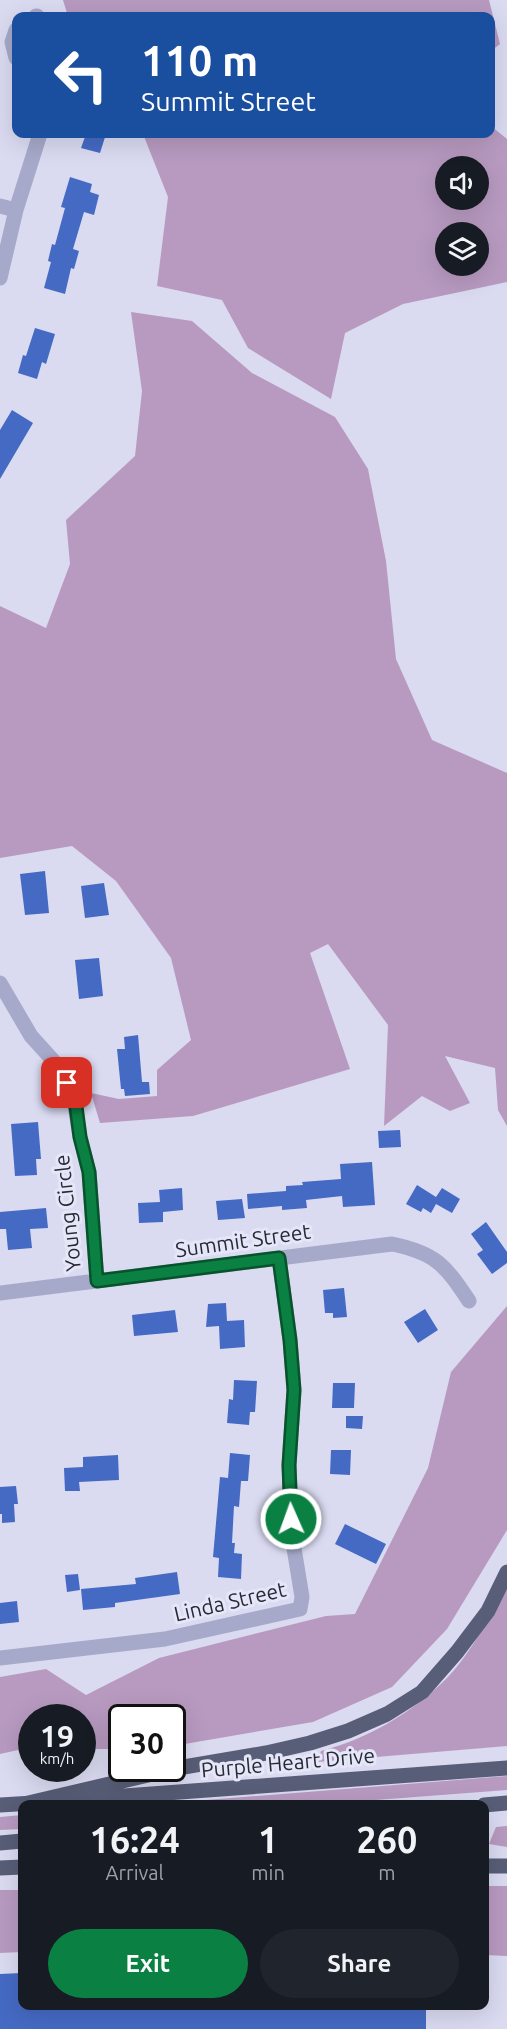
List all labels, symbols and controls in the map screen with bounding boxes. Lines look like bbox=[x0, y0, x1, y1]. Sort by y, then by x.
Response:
icon: left bbox=[42, 36, 120, 114]
text: 110 m bbox=[141, 37, 258, 84]
text: Summit Street bbox=[141, 86, 316, 116]
map controls bbox=[435, 156, 489, 276]
button: sound bbox=[435, 156, 489, 210]
button: layers bbox=[435, 222, 489, 276]
pin bbox=[41, 1057, 92, 1108]
icon: arrive bbox=[50, 1066, 83, 1099]
street label: Young Circle bbox=[49, 1154, 85, 1273]
street label: Summit Street bbox=[174, 1219, 312, 1261]
position arrow bbox=[259, 1487, 323, 1551]
street label: Linda Street bbox=[171, 1576, 288, 1626]
speed limit sign: 30 bbox=[108, 1704, 186, 1782]
text: 19 bbox=[40, 1719, 74, 1753]
street label: Purple Heart Drive bbox=[200, 1742, 376, 1782]
text: km/h bbox=[40, 1750, 74, 1767]
text: 16:24 bbox=[90, 1819, 180, 1860]
text: 1 bbox=[258, 1819, 278, 1860]
text: 260 bbox=[356, 1819, 417, 1860]
text: Arrival bbox=[106, 1861, 164, 1884]
text: min bbox=[251, 1861, 285, 1884]
text: m bbox=[378, 1861, 396, 1884]
button: Exit bbox=[48, 1929, 248, 1998]
button: Share bbox=[260, 1929, 459, 1998]

